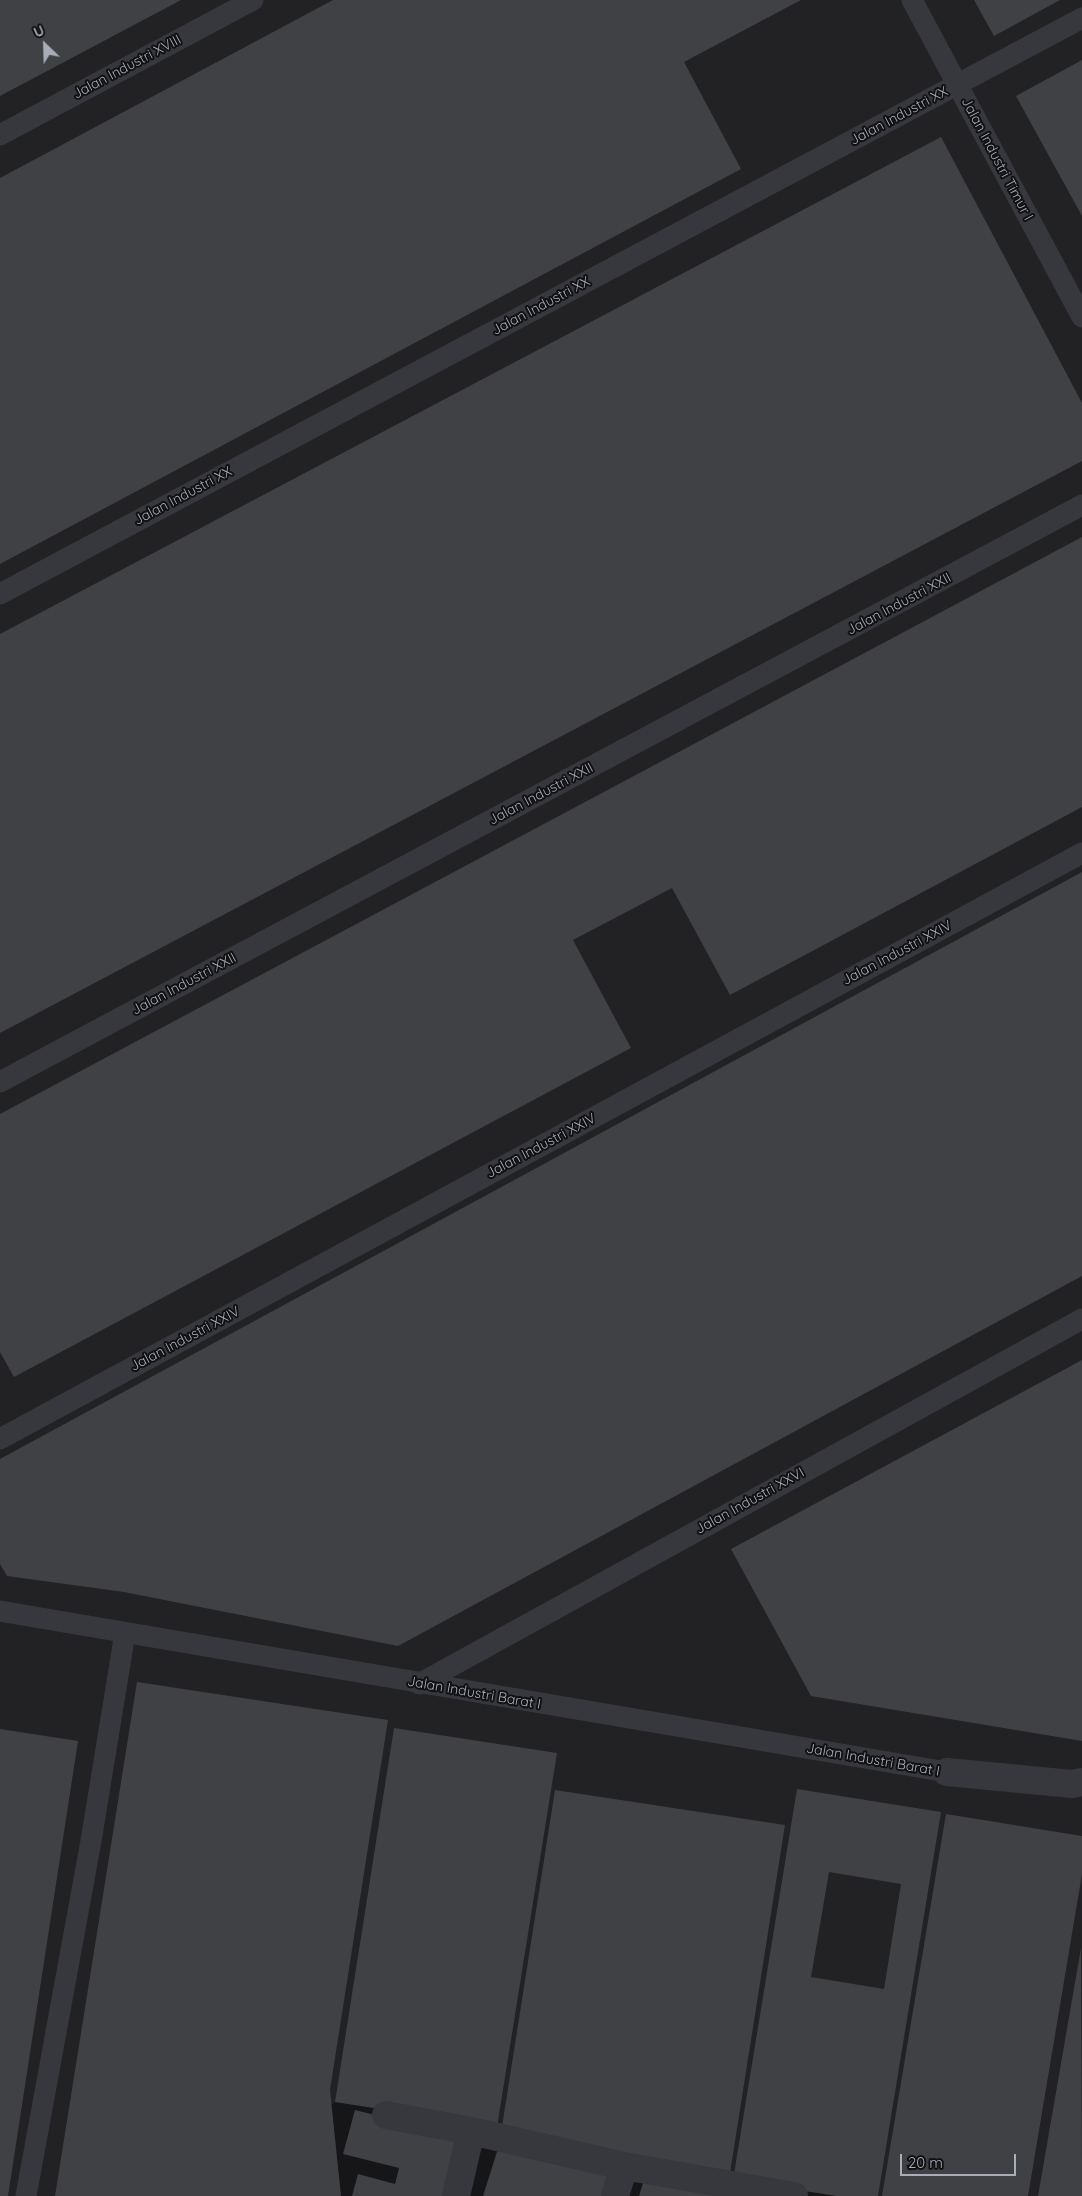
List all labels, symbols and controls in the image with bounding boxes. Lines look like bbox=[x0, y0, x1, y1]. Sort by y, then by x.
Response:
north arrow bbox=[20, 20, 70, 70]
text: U bbox=[31, 21, 47, 42]
street label: Jalan Industri XVIII bbox=[70, 31, 184, 103]
street label: Jalan Industri XX bbox=[847, 83, 951, 149]
street label: Jalan Industri Timur I bbox=[957, 95, 1037, 223]
street label: Jalan Industri XX bbox=[489, 273, 593, 339]
street label: Jalan Industri XX bbox=[131, 463, 235, 529]
street label: Jalan Industri XXII bbox=[844, 569, 954, 639]
street label: Jalan Industri XXII bbox=[486, 759, 596, 829]
street label: Jalan Industri XXIV bbox=[839, 917, 955, 989]
street label: Jalan Industri XXII bbox=[129, 949, 239, 1019]
street label: Jalan Industri XXIV bbox=[483, 1110, 599, 1182]
street label: Jalan Industri XXIV bbox=[127, 1303, 243, 1375]
street label: Jalan Industri XXVI bbox=[693, 1464, 807, 1538]
street label: Jalan Industri Barat I bbox=[406, 1673, 542, 1713]
street label: Jalan Industri Barat I bbox=[805, 1740, 941, 1780]
scale bar bbox=[902, 2144, 1018, 2176]
text: 20 m bbox=[908, 2153, 943, 2172]

